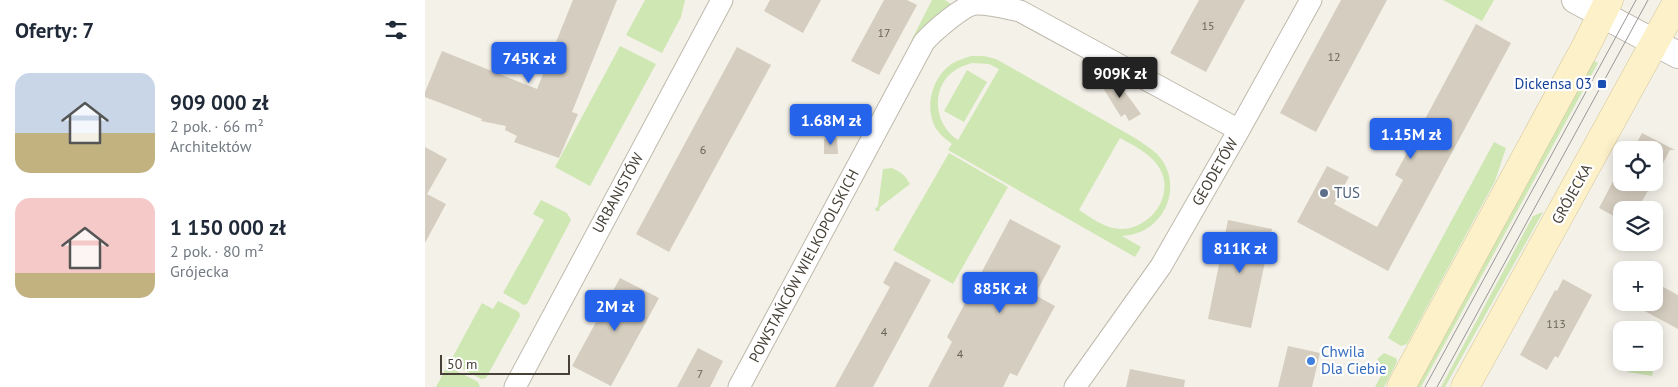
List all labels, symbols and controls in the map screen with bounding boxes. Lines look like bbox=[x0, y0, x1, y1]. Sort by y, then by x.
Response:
icon: filters bbox=[382, 16, 410, 44]
text: Oferty: 7 bbox=[15, 17, 94, 44]
house number: 15 bbox=[1201, 18, 1215, 33]
house number: 17 bbox=[877, 25, 891, 40]
pin: 745K zł bbox=[483, 42, 575, 84]
text: 745K zł bbox=[502, 48, 556, 68]
house number: 12 bbox=[1327, 49, 1341, 64]
pin: 909K zł bbox=[1074, 56, 1166, 99]
text: 909K zł bbox=[1093, 63, 1147, 83]
place label: Dickensa 03 bbox=[1514, 74, 1592, 93]
marker: Dickensa 03 bbox=[1596, 78, 1608, 90]
text: 909 000 zł bbox=[170, 89, 268, 116]
icon: home bbox=[55, 93, 115, 153]
pin: 1.68M zł bbox=[779, 104, 883, 146]
text: 1.68M zł bbox=[801, 110, 861, 130]
text: 2 pok. · 66 m² bbox=[170, 116, 264, 136]
pin: 1.15M zł bbox=[1359, 118, 1463, 160]
text: 1.15M zł bbox=[1381, 124, 1441, 144]
street label: GEODETÓW bbox=[1188, 134, 1242, 209]
text: Architektów bbox=[170, 136, 252, 156]
map controls bbox=[1613, 141, 1663, 371]
button: locate bbox=[1613, 141, 1663, 191]
house number: 6 bbox=[700, 142, 706, 157]
street label: URBANISTÓW bbox=[588, 149, 648, 236]
street label: GRÓJECKA bbox=[1547, 160, 1596, 227]
street label: POWSTAŃCÓW WIELKOPOLSKICH bbox=[744, 166, 863, 366]
place label: TUS bbox=[1334, 183, 1360, 202]
marker: TUS bbox=[1318, 187, 1330, 199]
button: layers bbox=[1613, 201, 1663, 251]
text: 1 150 000 zł bbox=[170, 214, 286, 241]
icon: home bbox=[55, 218, 115, 278]
pin: 811K zł bbox=[1194, 232, 1286, 274]
text: 811K zł bbox=[1213, 238, 1267, 258]
text: 2 pok. · 80 m² bbox=[170, 241, 264, 261]
text: Grójecka bbox=[170, 261, 229, 281]
button: + bbox=[1613, 261, 1663, 311]
pin: 885K zł bbox=[954, 272, 1046, 314]
text: 885K zł bbox=[973, 278, 1027, 298]
pin: 2M zł bbox=[580, 290, 650, 332]
text: 2M zł bbox=[596, 296, 634, 316]
house number: 113 bbox=[1546, 316, 1566, 331]
button: − bbox=[1613, 321, 1663, 371]
house number: 4 bbox=[881, 324, 888, 339]
place label: Chwila Dla Ciebie bbox=[1321, 342, 1387, 378]
house number: 4 bbox=[957, 346, 964, 361]
scale bar bbox=[440, 352, 570, 375]
text: 50 m bbox=[447, 355, 477, 373]
marker: Chwila Dla Ciebie bbox=[1305, 355, 1317, 367]
house number: 7 bbox=[697, 366, 703, 381]

